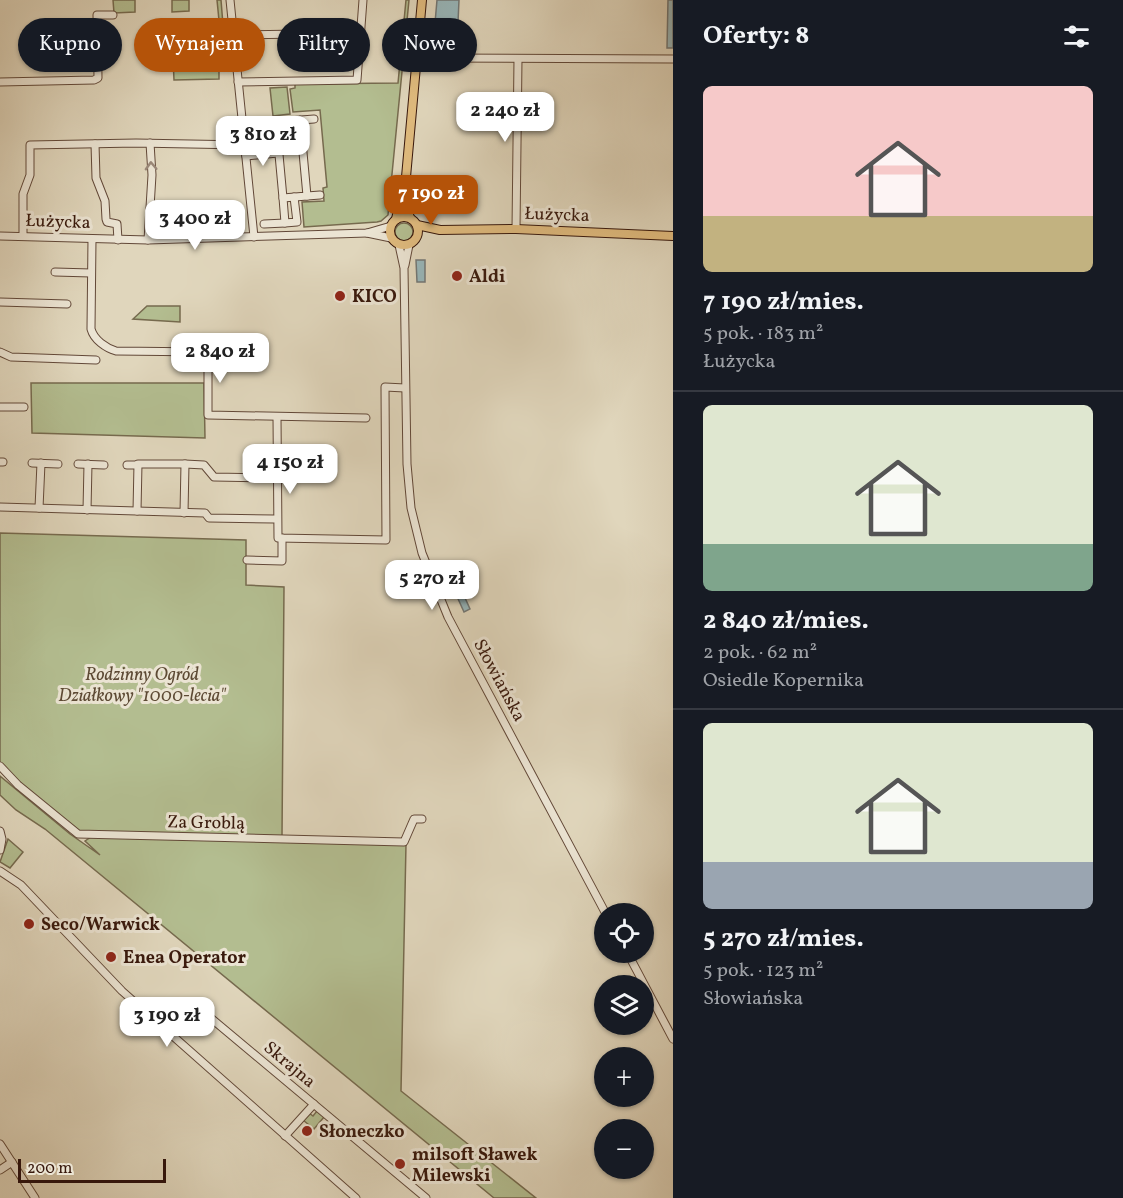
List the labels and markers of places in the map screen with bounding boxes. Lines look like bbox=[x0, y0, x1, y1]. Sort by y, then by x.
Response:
pin: 2 240 zł bbox=[443, 92, 567, 143]
pin: 3 810 zł bbox=[201, 116, 325, 167]
pin: 7 190 zł bbox=[369, 175, 493, 226]
pin: 3 400 zł bbox=[133, 200, 257, 251]
place label: Aldi bbox=[469, 265, 505, 290]
marker: Aldi bbox=[450, 269, 464, 283]
place label: KICO bbox=[352, 285, 397, 310]
marker: KICO bbox=[333, 289, 347, 303]
pin: 2 840 zł bbox=[158, 333, 282, 384]
pin: 4 150 zł bbox=[228, 444, 352, 495]
pin: 5 270 zł bbox=[370, 560, 494, 611]
place label: Seco/Warwick bbox=[41, 913, 160, 938]
marker: Seco/Warwick bbox=[22, 917, 36, 931]
place label: Enea Operator bbox=[123, 946, 246, 971]
marker: Enea Operator bbox=[104, 950, 118, 964]
pin: 3 190 zł bbox=[105, 997, 229, 1048]
place label: Słoneczko bbox=[319, 1120, 405, 1145]
marker: Słoneczko bbox=[300, 1124, 314, 1138]
place label: milsoft Sławek Milewski bbox=[412, 1143, 537, 1189]
marker: milsoft Sławek Milewski bbox=[393, 1157, 407, 1171]

